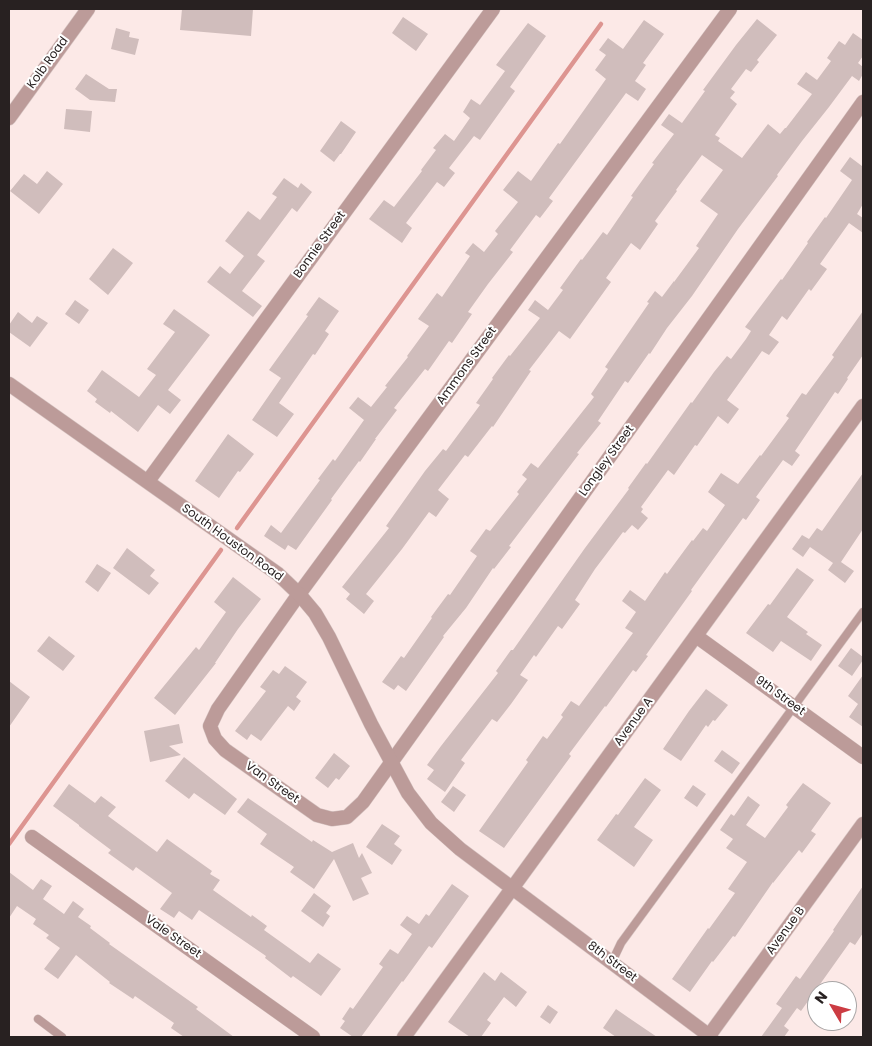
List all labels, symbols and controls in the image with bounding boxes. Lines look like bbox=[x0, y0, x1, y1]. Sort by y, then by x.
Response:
street label: Kolb Road bbox=[24, 34, 72, 92]
street label: Bonnie Street bbox=[291, 209, 349, 281]
street label: Ammons Street bbox=[434, 324, 500, 408]
street label: Longley Street bbox=[576, 423, 638, 499]
street label: South Houston Road bbox=[179, 501, 285, 585]
street label: 9th Street bbox=[752, 673, 808, 719]
street label: Avenue A bbox=[612, 695, 656, 749]
street label: Van Street bbox=[242, 759, 302, 807]
street label: Avenue B bbox=[764, 904, 808, 958]
street label: Vale Street bbox=[142, 912, 204, 962]
street label: 8th Street bbox=[585, 939, 639, 985]
north arrow bbox=[807, 981, 857, 1031]
text: N bbox=[810, 987, 832, 1008]

